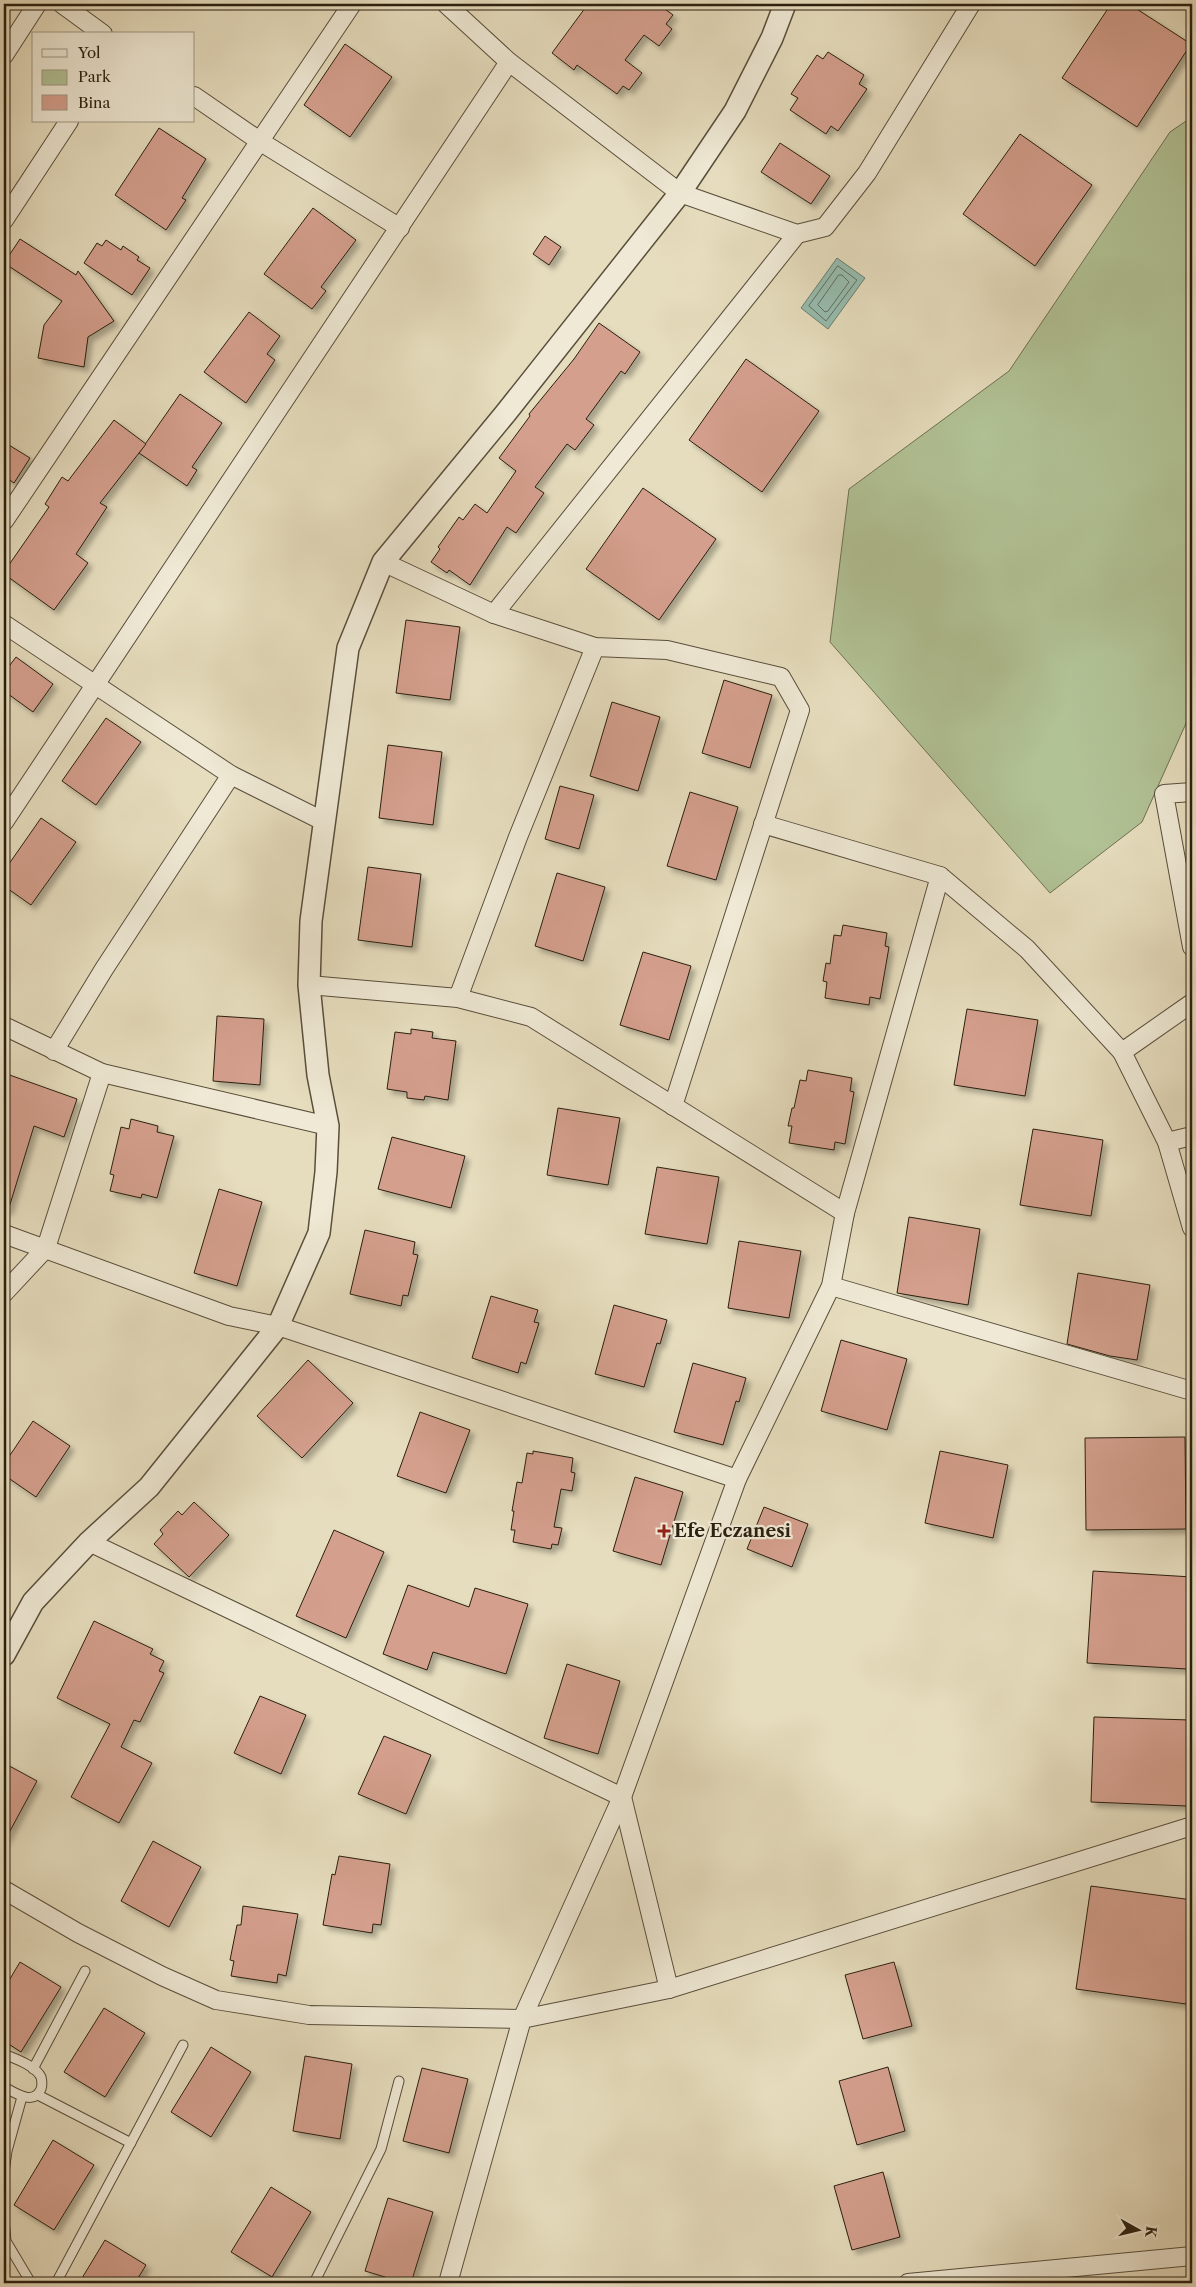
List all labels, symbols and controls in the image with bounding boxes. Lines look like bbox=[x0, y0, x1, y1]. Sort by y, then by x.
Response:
legend bbox=[32, 32, 195, 122]
text: Yol bbox=[77, 43, 101, 62]
text: Park bbox=[78, 67, 112, 86]
text: Bina bbox=[78, 93, 110, 112]
place label: Efe Eczanesi bbox=[674, 1520, 792, 1542]
marker: Efe Eczanesi bbox=[658, 1525, 670, 1537]
north arrow bbox=[1114, 2204, 1164, 2254]
text: K bbox=[1141, 2225, 1161, 2239]

